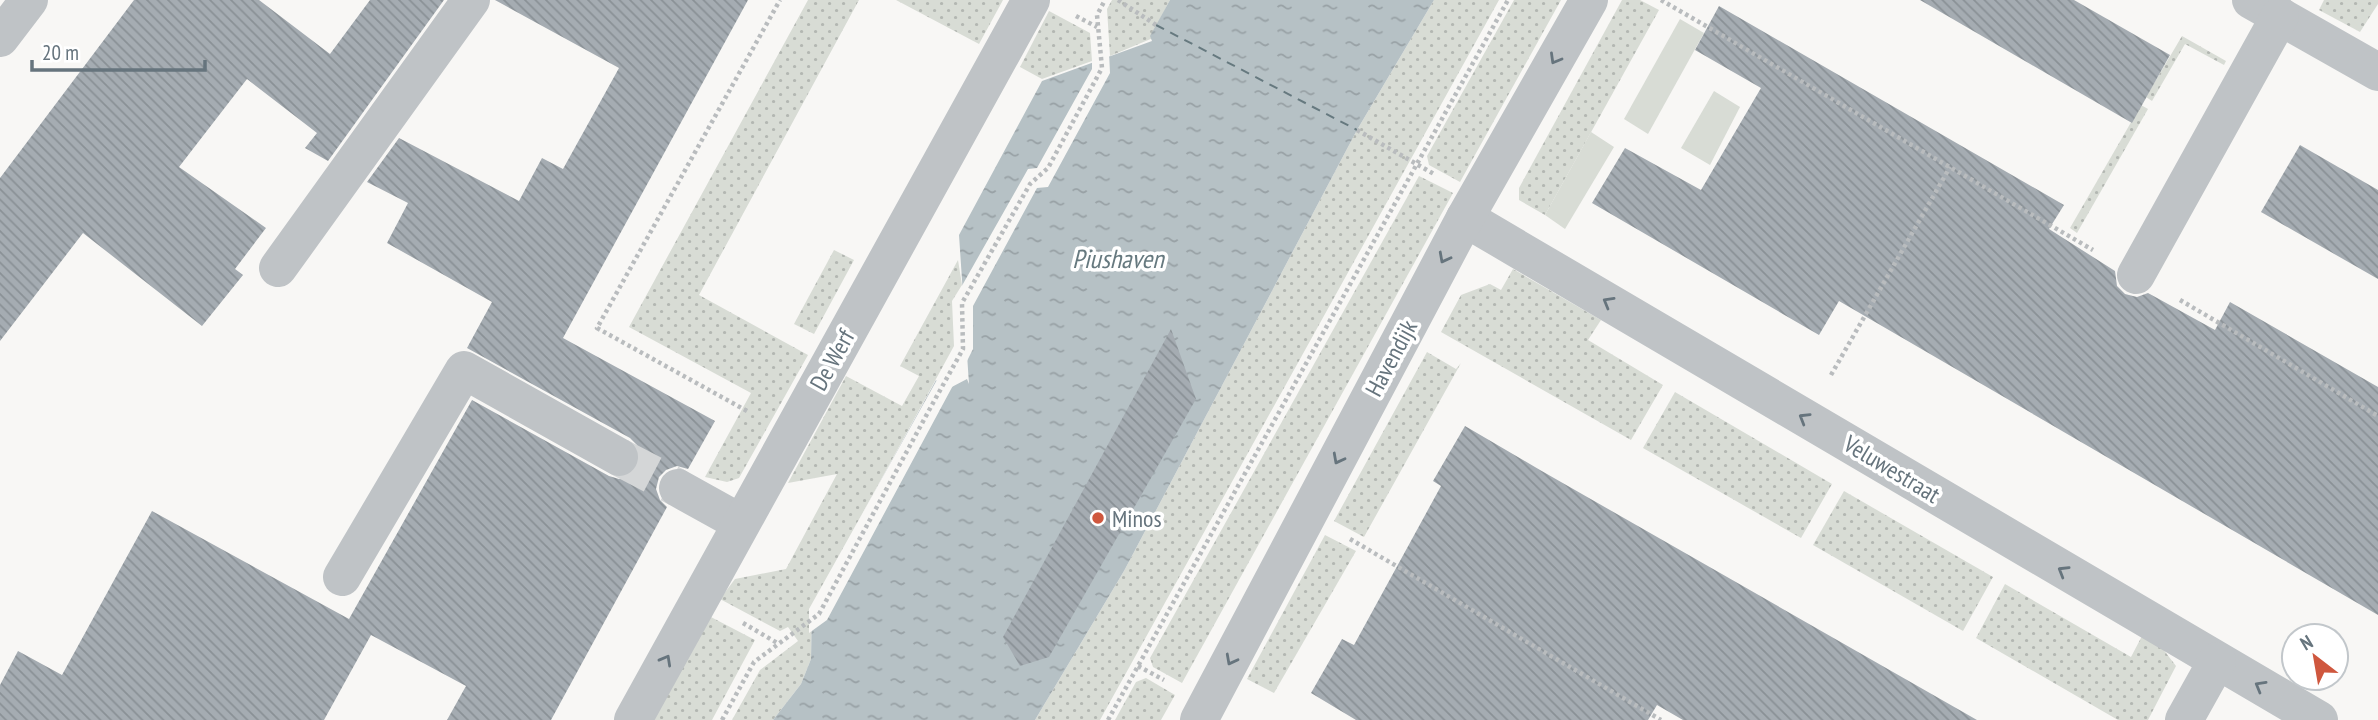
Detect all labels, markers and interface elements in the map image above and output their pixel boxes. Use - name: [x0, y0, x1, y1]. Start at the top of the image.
- scale bar: [32, 28, 205, 72]
- text: 20 m: [42, 39, 79, 66]
- one-way arrow: [1550, 52, 1563, 65]
- water label: Piushaven: [1072, 242, 1165, 275]
- one-way arrow: [1439, 251, 1452, 263]
- one-way arrow: [1603, 298, 1616, 311]
- street label: Havendijk: [1358, 314, 1424, 402]
- street label: De Werf: [803, 323, 862, 396]
- one-way arrow: [1799, 413, 1812, 426]
- street label: Veluwestraat: [1837, 428, 1946, 510]
- one-way arrow: [1332, 452, 1346, 464]
- place label: Minos: [1112, 503, 1162, 534]
- marker: Minos: [1090, 510, 1106, 526]
- one-way arrow: [2058, 566, 2071, 579]
- north arrow: [2280, 622, 2350, 692]
- text: N: [2296, 629, 2317, 655]
- one-way arrow: [1226, 653, 1240, 665]
- one-way arrow: [658, 655, 671, 667]
- one-way arrow: [2254, 681, 2267, 694]

